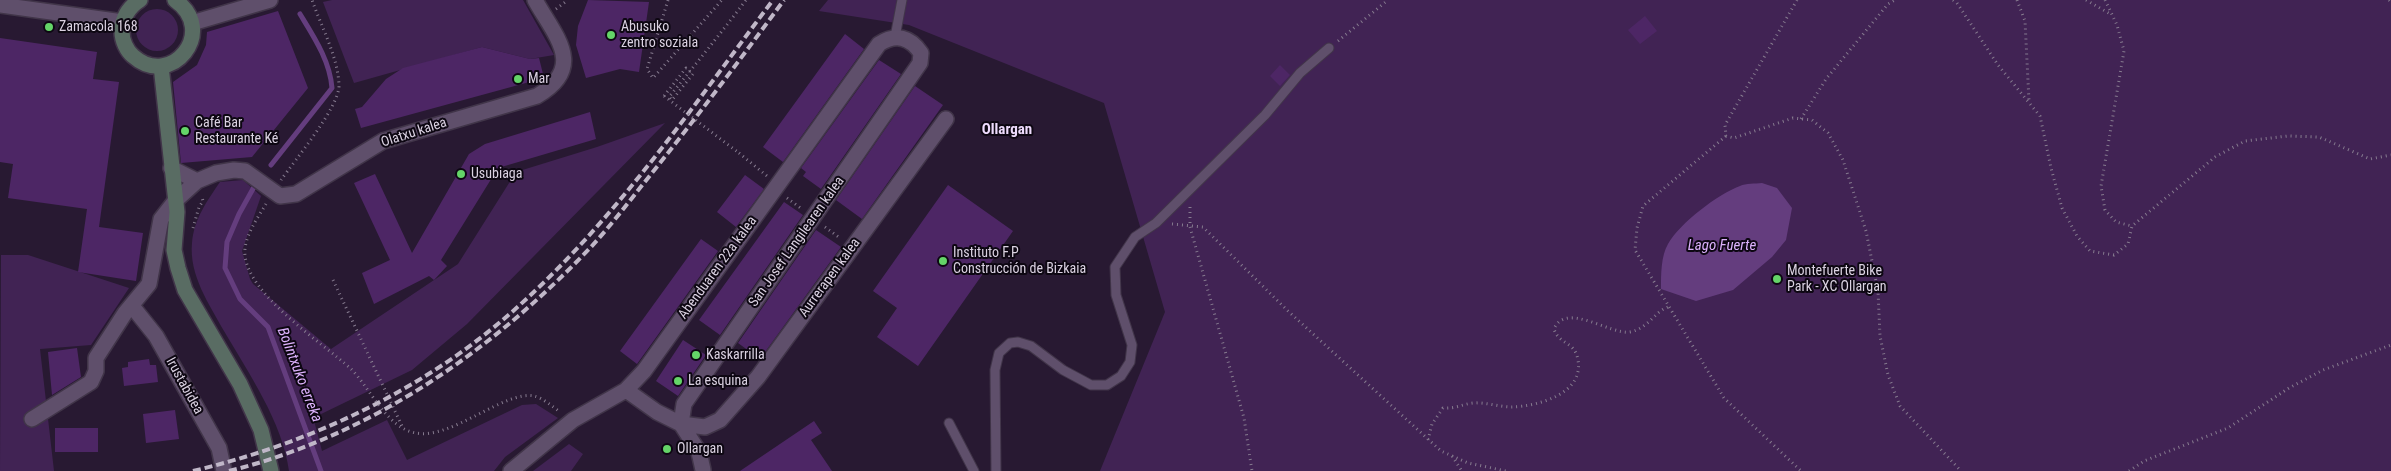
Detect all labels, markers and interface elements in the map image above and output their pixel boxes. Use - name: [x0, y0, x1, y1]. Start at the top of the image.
- place label: Zamacola 168: [59, 19, 138, 35]
- place label: Abusuko zentro soziala: [621, 19, 698, 52]
- marker: Zamacola 168: [43, 21, 55, 33]
- marker: Abusuko zentro soziala: [605, 29, 617, 41]
- place label: Mar: [528, 71, 550, 87]
- marker: Mar: [512, 73, 524, 85]
- street label: Olatxu kalea: [379, 114, 449, 152]
- place label: Café Bar Restaurante Ké: [195, 115, 278, 148]
- district label: Ollargan: [982, 121, 1032, 139]
- marker: Café Bar Restaurante Ké: [179, 125, 191, 137]
- place label: Usubiaga: [471, 166, 522, 182]
- marker: Usubiaga: [455, 168, 467, 180]
- street label: San Josef Langilearen kalea: [746, 174, 848, 310]
- street label: Abenduaren 22a kalea: [675, 213, 761, 323]
- street label: Aurrerapen kalea: [796, 235, 864, 321]
- water label: Lago Fuerte: [1688, 237, 1756, 255]
- place label: Instituto F.P Construcción de Bizkaia: [953, 245, 1086, 278]
- marker: Instituto F.P Construcción de Bizkaia: [937, 255, 949, 267]
- place label: Montefuerte Bike Park - XC Ollargan: [1787, 263, 1887, 296]
- marker: Montefuerte Bike Park - XC Ollargan: [1771, 273, 1783, 285]
- water label: Bolintxuko erreka: [273, 325, 325, 425]
- place label: Kaskarrilla: [706, 347, 765, 363]
- marker: Kaskarrilla: [690, 349, 702, 361]
- street label: Irustabidea: [162, 355, 206, 417]
- place label: La esquina: [688, 373, 748, 389]
- marker: La esquina: [672, 375, 684, 387]
- place label: Ollargan: [677, 441, 723, 457]
- marker: Ollargan: [661, 443, 673, 455]

